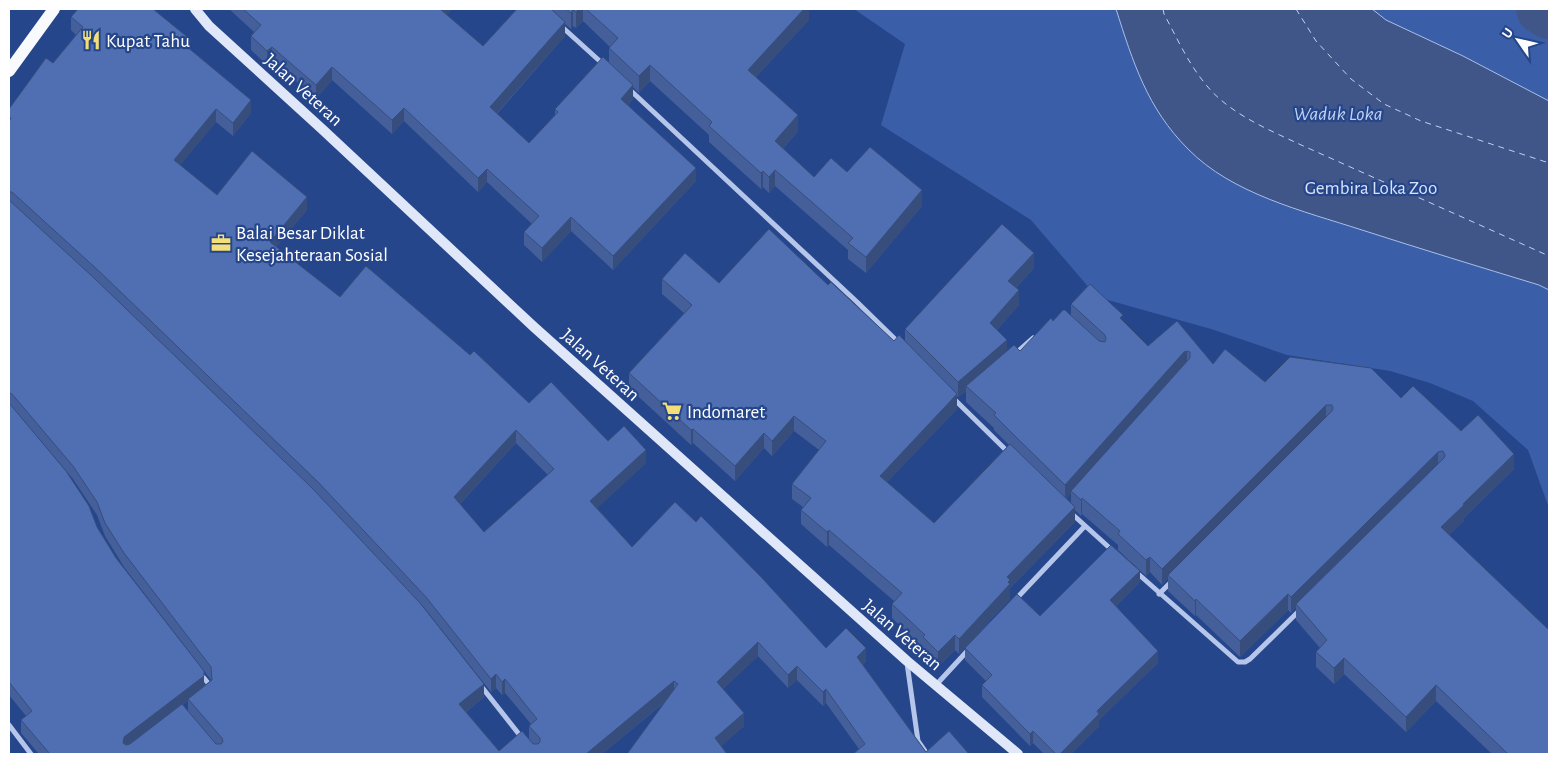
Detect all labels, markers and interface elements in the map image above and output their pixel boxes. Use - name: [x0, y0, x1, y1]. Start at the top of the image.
- north arrow: [1493, 15, 1543, 65]
- text: U: [1500, 26, 1516, 41]
- restaurant icon: Kupat Tahu: [80, 29, 102, 51]
- place label: Kupat Tahu: [106, 32, 190, 51]
- street label: Jalan Veteran: [260, 50, 346, 130]
- water label: Waduk Loka: [1294, 104, 1382, 124]
- park label: Gembira Loka Zoo: [1305, 179, 1437, 198]
- place label: Balai Besar Diklat Kesejahteraan Sosial: [236, 224, 388, 265]
- office icon: Balai Besar Diklat Kesejahteraan Sosial: [210, 232, 232, 254]
- street label: Jalan Veteran: [557, 325, 643, 405]
- supermarket icon: Indomaret: [661, 400, 683, 422]
- place label: Indomaret: [687, 403, 765, 422]
- street label: Jalan Veteran: [859, 596, 945, 674]

